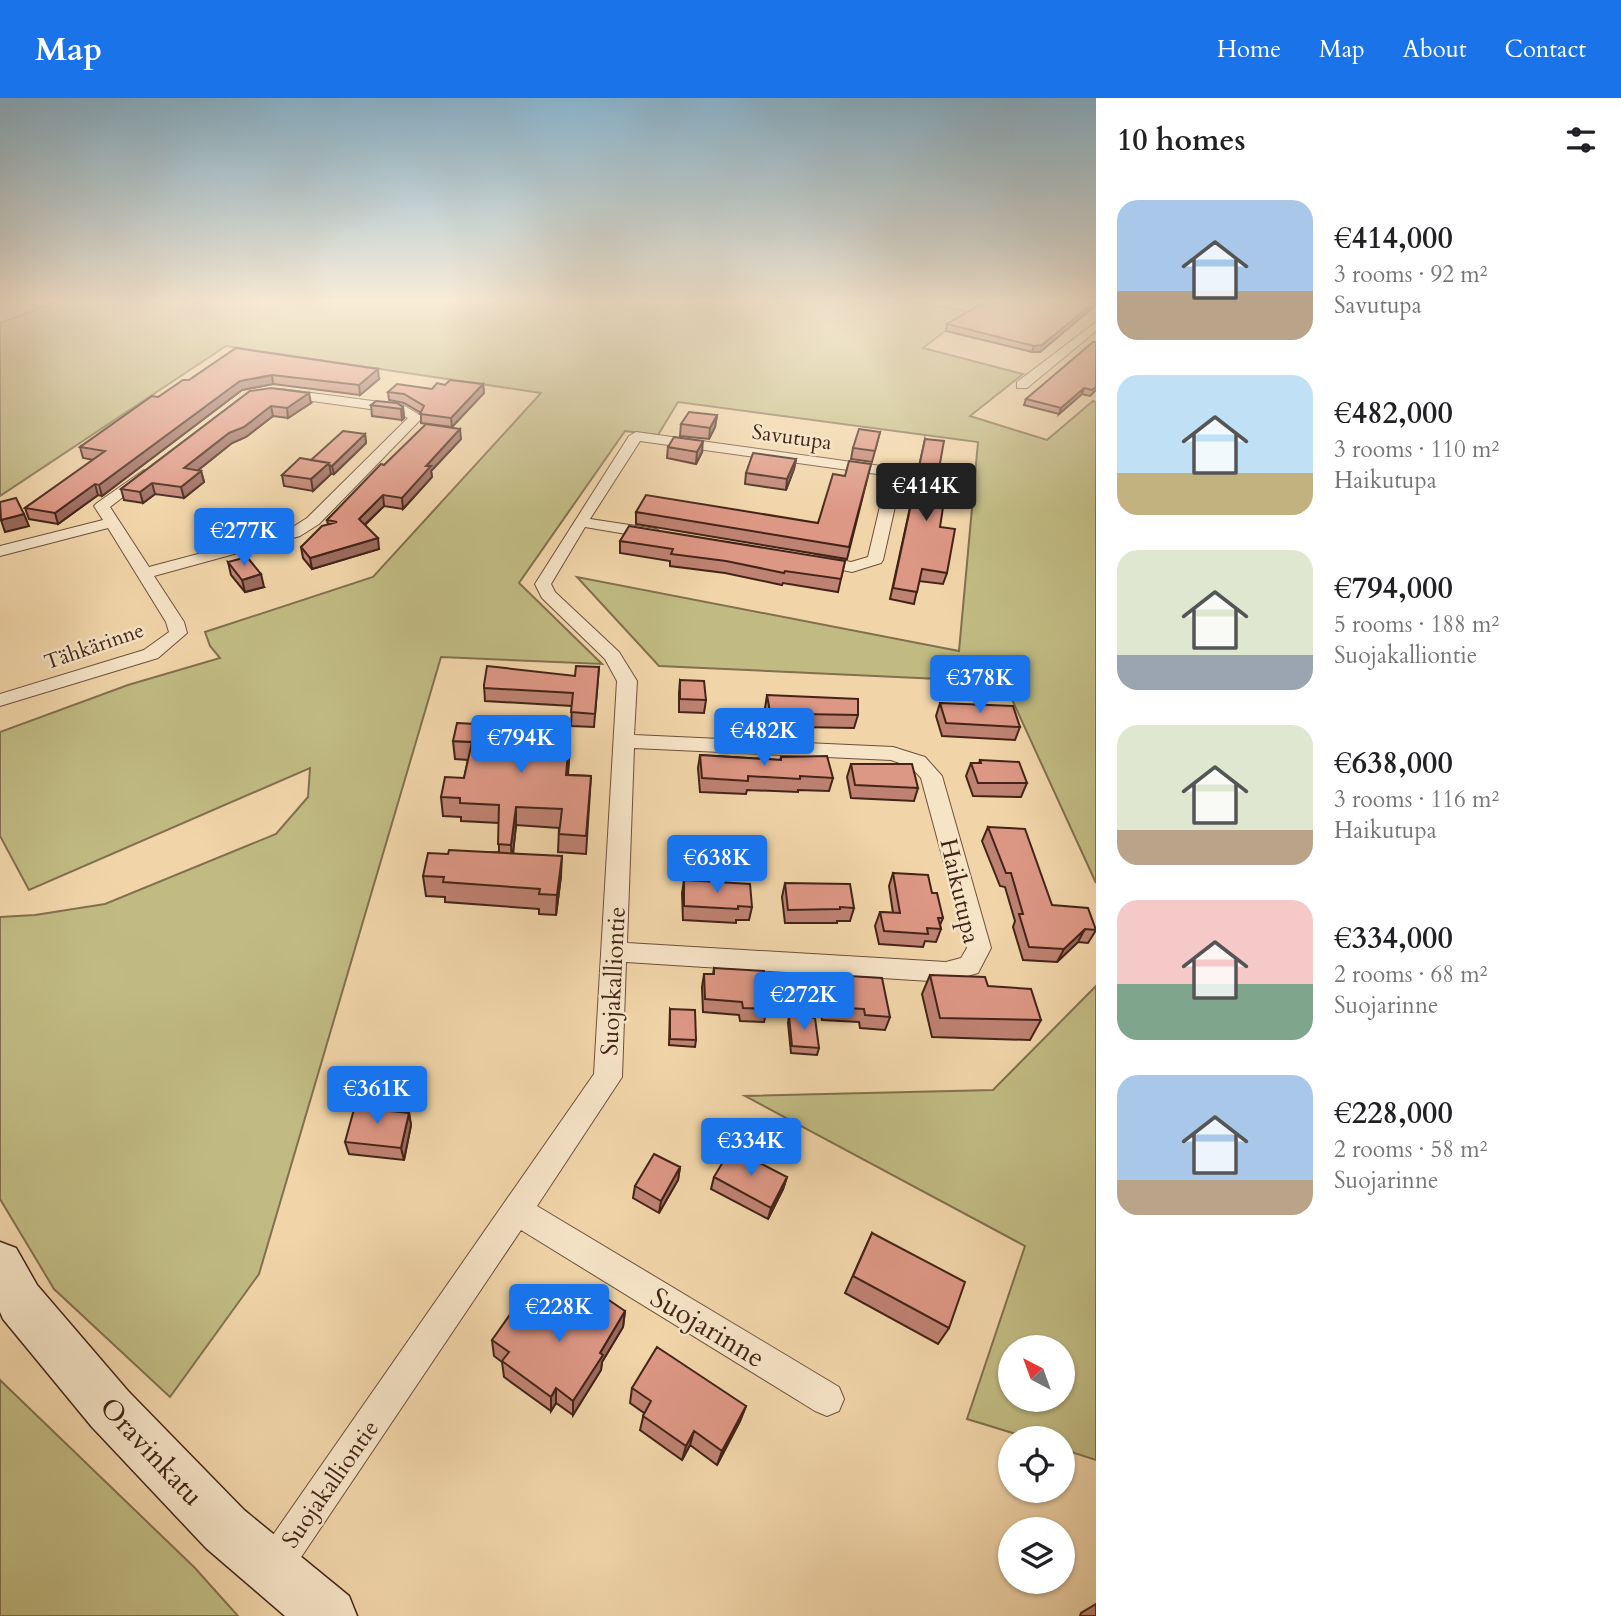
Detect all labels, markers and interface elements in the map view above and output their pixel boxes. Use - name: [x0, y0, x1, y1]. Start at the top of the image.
- text: Map: [35, 27, 102, 72]
- text: Home: [1217, 33, 1281, 66]
- text: Map: [1319, 33, 1365, 66]
- text: About: [1403, 33, 1467, 66]
- text: Contact: [1505, 33, 1586, 66]
- text: 10 homes: [1117, 120, 1246, 161]
- icon: filters: [1562, 121, 1600, 159]
- text: €414,000: [1334, 218, 1453, 259]
- icon: home: [1173, 228, 1257, 312]
- text: 3 rooms · 92 m²: [1334, 259, 1487, 290]
- text: Savutupa: [1334, 290, 1422, 321]
- text: €482,000: [1334, 393, 1453, 434]
- icon: home: [1173, 403, 1257, 487]
- street label: Savutupa: [750, 418, 834, 457]
- text: 3 rooms · 110 m²: [1334, 434, 1499, 465]
- pin: €414K: [877, 464, 975, 523]
- text: Haikutupa: [1334, 465, 1437, 496]
- text: €414K: [892, 470, 960, 501]
- pin: €277K: [195, 508, 293, 568]
- text: €277K: [210, 515, 278, 546]
- text: €794,000: [1334, 568, 1453, 609]
- icon: home: [1173, 578, 1257, 662]
- text: 5 rooms · 188 m²: [1334, 609, 1499, 640]
- street label: Tähkärinne: [40, 616, 148, 677]
- text: Suojakalliontie: [1334, 640, 1477, 671]
- pin: €378K: [931, 656, 1029, 715]
- text: €378K: [946, 662, 1014, 693]
- pin: €482K: [715, 708, 813, 768]
- text: €482K: [730, 715, 798, 746]
- pin: €794K: [472, 716, 570, 775]
- text: €794K: [487, 722, 555, 753]
- text: €638,000: [1334, 743, 1453, 784]
- icon: home: [1173, 753, 1257, 837]
- text: 3 rooms · 116 m²: [1334, 784, 1499, 815]
- text: Haikutupa: [1334, 815, 1437, 846]
- street label: Haikutupa: [931, 835, 988, 948]
- pin: €638K: [668, 836, 766, 895]
- text: €638K: [683, 842, 751, 873]
- street label: Suojakalliontie: [593, 906, 634, 1056]
- text: €334,000: [1334, 918, 1453, 959]
- icon: home: [1173, 928, 1257, 1012]
- text: 2 rooms · 68 m²: [1334, 959, 1487, 990]
- pin: €272K: [755, 972, 853, 1032]
- text: €272K: [770, 979, 838, 1010]
- text: Suojarinne: [1334, 990, 1438, 1021]
- pin: €361K: [328, 1066, 426, 1126]
- text: €361K: [343, 1073, 411, 1104]
- text: €228,000: [1334, 1093, 1453, 1134]
- icon: home: [1173, 1103, 1257, 1187]
- pin: €334K: [702, 1118, 800, 1178]
- text: €334K: [717, 1125, 785, 1156]
- text: 2 rooms · 58 m²: [1334, 1134, 1487, 1165]
- text: Suojarinne: [1334, 1165, 1438, 1196]
- street label: Suojarinne: [643, 1279, 772, 1377]
- pin: €228K: [510, 1284, 608, 1344]
- text: €228K: [525, 1291, 593, 1322]
- north arrow: [998, 1335, 1074, 1412]
- map controls: [998, 1335, 1075, 1594]
- street label: Oravinkatu: [91, 1389, 211, 1514]
- street label: Suojakalliontie: [274, 1414, 387, 1555]
- button: locate: [998, 1426, 1075, 1503]
- button: layers: [998, 1517, 1075, 1594]

